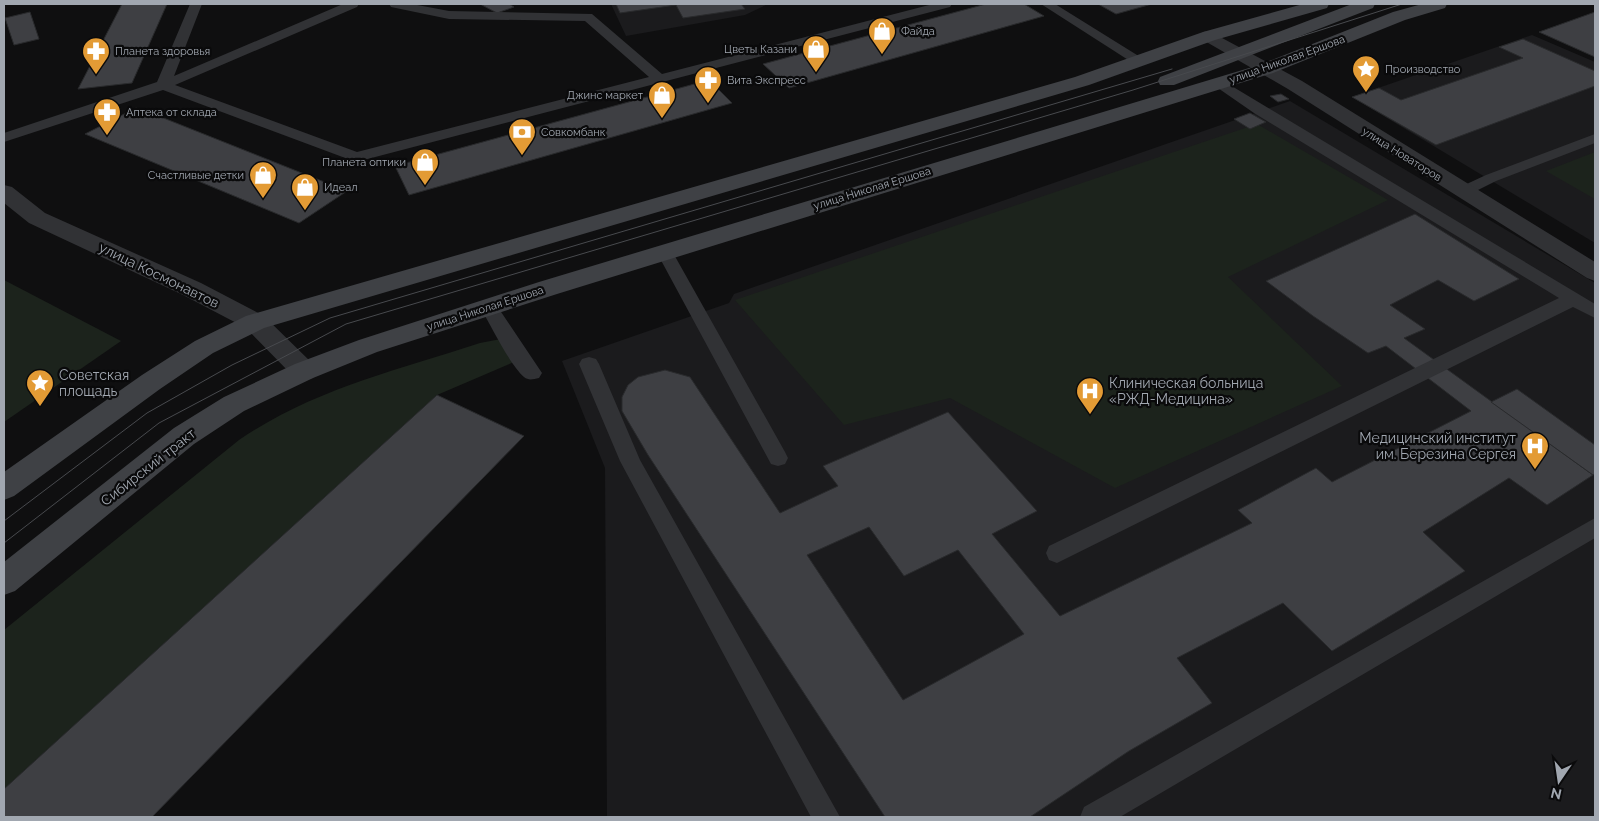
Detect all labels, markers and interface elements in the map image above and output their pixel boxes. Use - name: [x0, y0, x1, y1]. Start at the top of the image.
- shop icon: Файда: [867, 16, 897, 55]
- place label: Файда: [901, 25, 935, 38]
- street label: улица Николая Ершова: [1228, 33, 1347, 86]
- shop icon: Цветы Казани: [801, 34, 831, 73]
- pharmacy icon: Планета здоровья: [81, 36, 111, 75]
- place label: Цветы Казани: [724, 43, 797, 56]
- place label: Планета здоровья: [115, 45, 210, 58]
- place icon: Производство: [1351, 54, 1381, 93]
- place label: Производство: [1385, 63, 1461, 76]
- pharmacy icon: Вита Экспресс: [693, 65, 723, 104]
- place label: Вита Экспресс: [727, 74, 806, 87]
- shop icon: Джинс маркет: [647, 80, 677, 119]
- place label: Джинс маркет: [567, 89, 644, 102]
- pharmacy icon: Аптека от склада: [92, 97, 122, 136]
- place label: Аптека от склада: [126, 106, 217, 119]
- bank icon: Совкомбанк: [507, 117, 537, 156]
- street label: улица Новаторов: [1360, 125, 1444, 184]
- place label: Совкомбанк: [541, 126, 606, 139]
- shop icon: Планета оптики: [410, 147, 440, 186]
- place label: Планета оптики: [322, 156, 406, 169]
- shop icon: Счастливые детки: [248, 160, 278, 199]
- street label: улица Николая Ершова: [812, 164, 932, 213]
- place label: Счастливые детки: [148, 169, 244, 182]
- shop icon: Идеал: [290, 172, 320, 211]
- place label: Идеал: [324, 181, 357, 194]
- street label: улица Космонавтов: [96, 239, 222, 311]
- street label: улица Николая Ершова: [425, 283, 545, 333]
- place label: Советская площадь: [59, 367, 129, 399]
- place icon: Советская площадь: [25, 368, 55, 407]
- place label: Клиническая больница «РЖД-Медицина»: [1109, 375, 1263, 407]
- hospital icon: Клиническая больница «РЖД-Медицина»: [1075, 376, 1105, 415]
- street label: Сибирский тракт: [98, 425, 199, 509]
- place label: Медицинский институт им. Березина Сергея: [1359, 430, 1516, 462]
- hospital icon: Медицинский институт им. Березина Сергея: [1520, 431, 1550, 470]
- north arrow: [1534, 756, 1584, 806]
- text: N: [1549, 785, 1563, 803]

